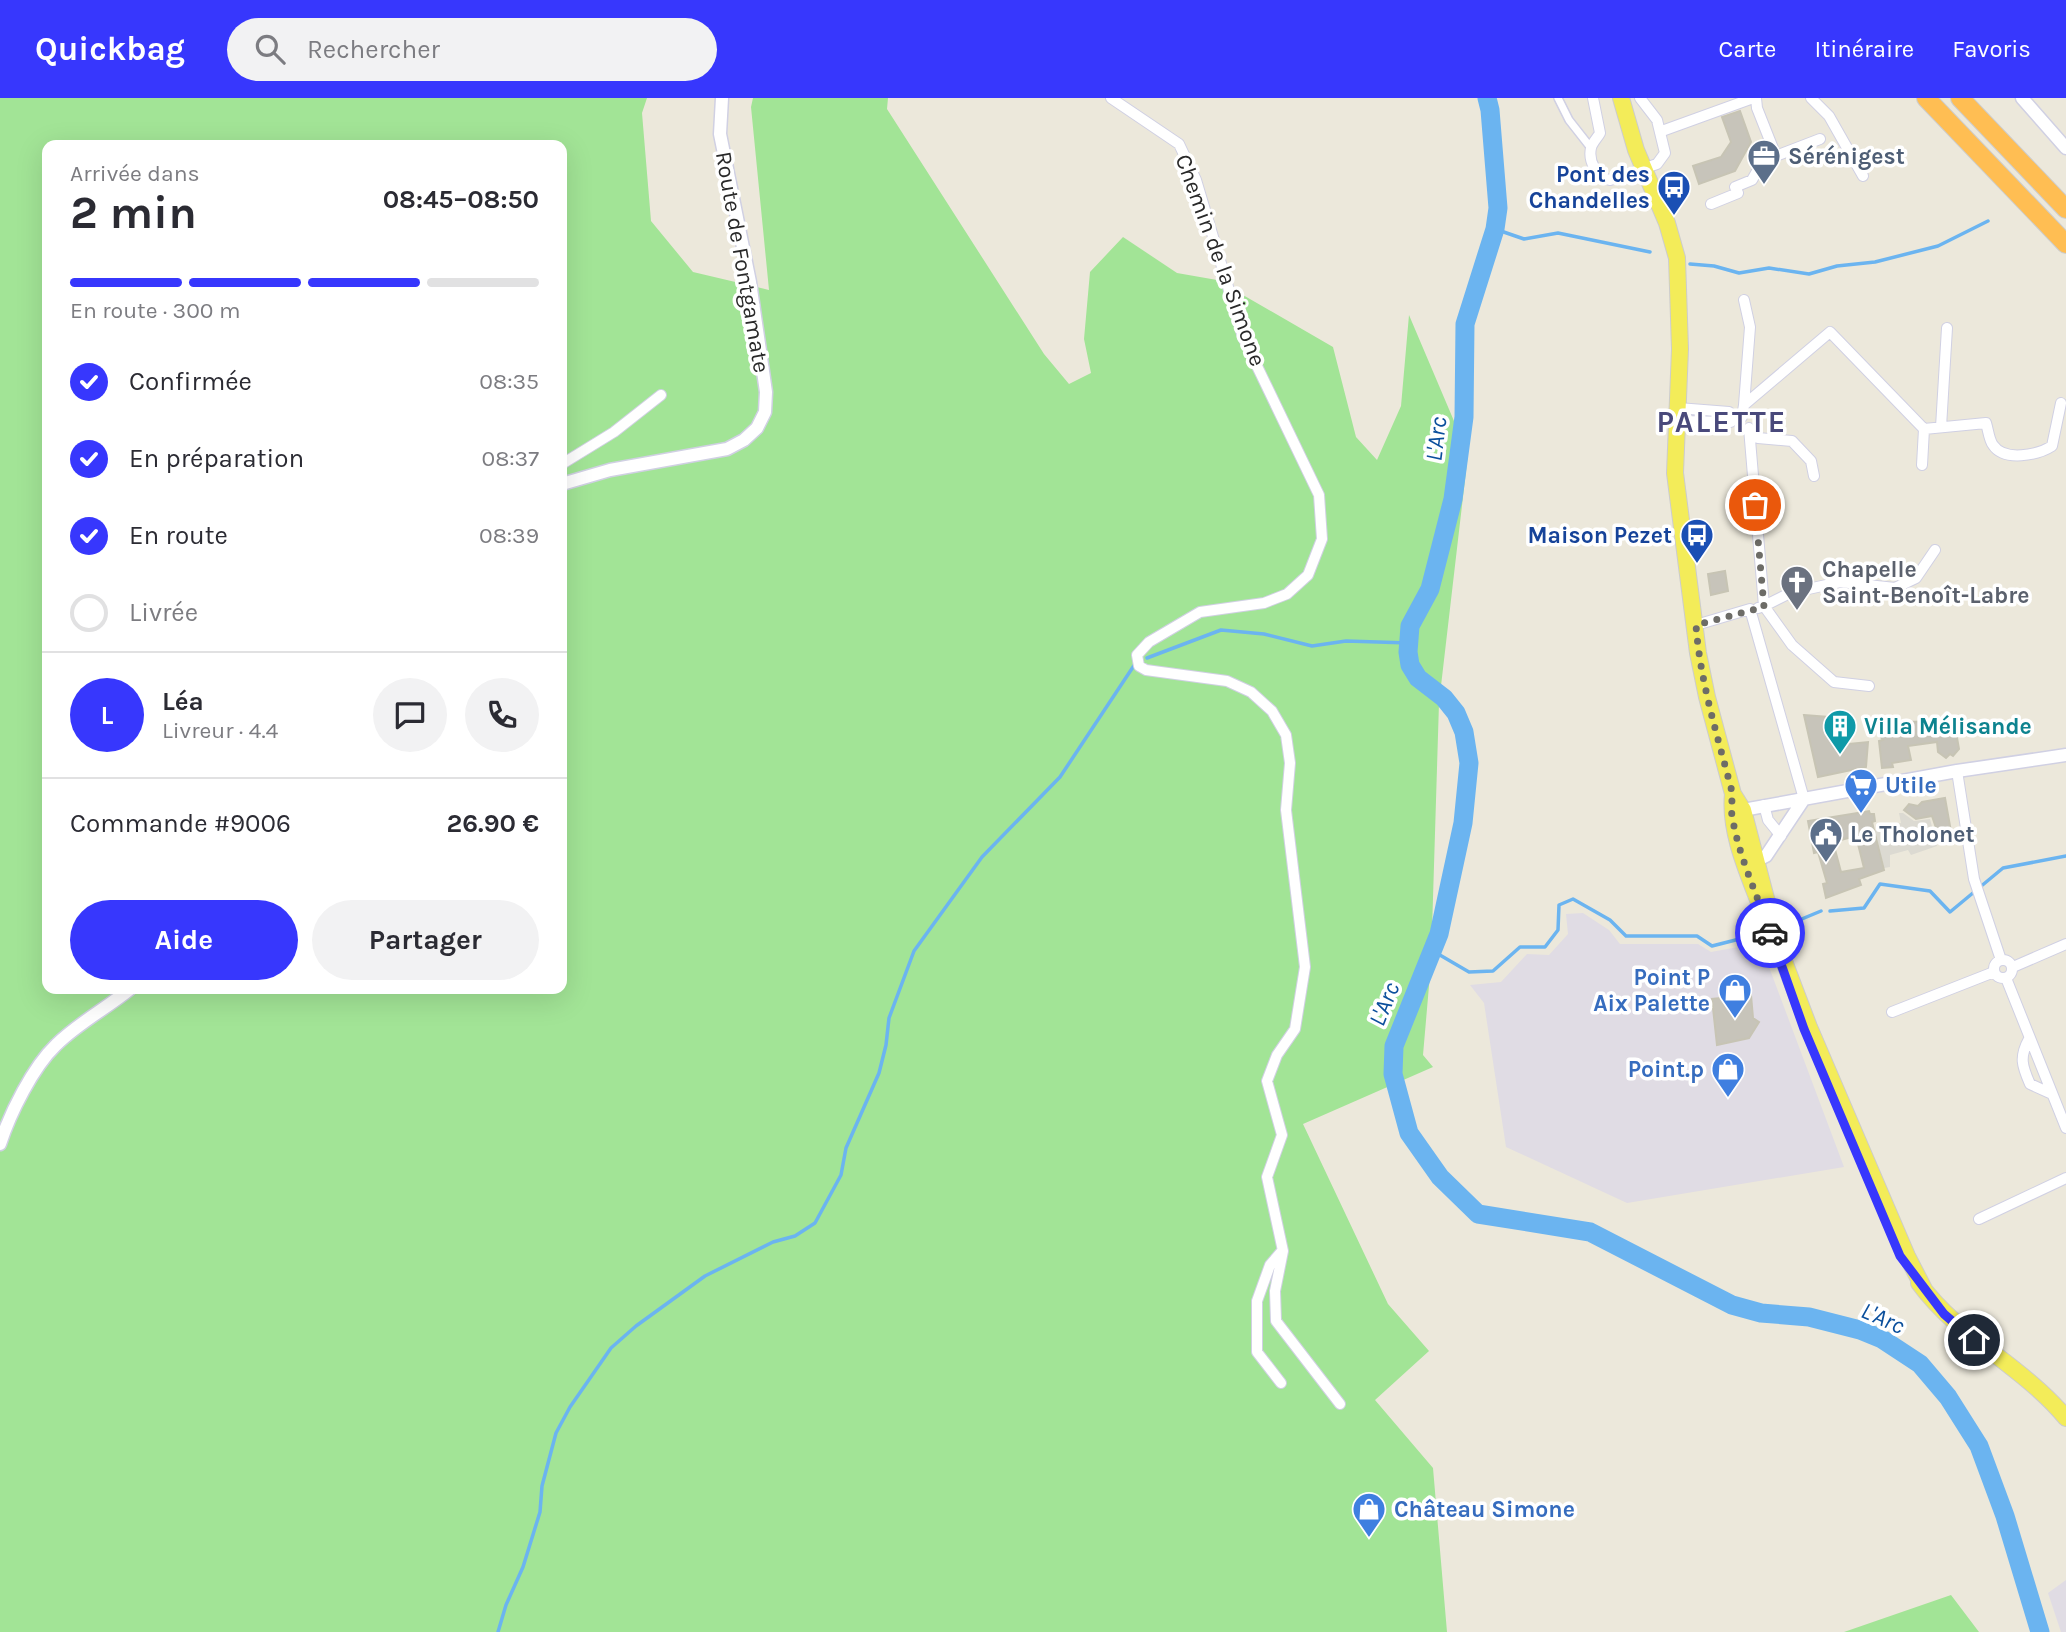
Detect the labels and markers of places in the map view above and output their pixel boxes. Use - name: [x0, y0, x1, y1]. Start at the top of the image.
- office icon: Sérénigest: [1745, 137, 1783, 186]
- place label: Sérénigest: [1788, 143, 1905, 170]
- place label: Pont des Chandelles: [1529, 161, 1650, 214]
- bus stop icon: Pont des Chandelles: [1655, 168, 1693, 217]
- pin: [1725, 475, 1785, 535]
- bus stop icon: Maison Pezet: [1678, 516, 1716, 565]
- place label: Maison Pezet: [1527, 522, 1672, 549]
- place label: Chapelle Saint-Benoît-Labre: [1822, 556, 2029, 609]
- church icon: Chapelle Saint-Benoît-Labre: [1778, 563, 1816, 612]
- building icon: Villa Mélisande: [1821, 707, 1859, 756]
- place label: Villa Mélisande: [1864, 713, 2032, 740]
- supermarket icon: Utile: [1842, 766, 1880, 815]
- place label: Utile: [1885, 772, 1937, 799]
- public building icon: Le Tholonet: [1807, 815, 1845, 864]
- place label: Le Tholonet: [1850, 821, 1975, 848]
- place label: Point P Aix Palette: [1593, 964, 1710, 1017]
- shop icon: Point P Aix Palette: [1716, 971, 1754, 1020]
- shop icon: Point.p: [1709, 1050, 1747, 1099]
- place label: Point.p: [1628, 1056, 1704, 1083]
- pin: [1944, 1310, 2004, 1370]
- shop icon: Château Simone: [1350, 1490, 1388, 1539]
- place label: Château Simone: [1394, 1496, 1575, 1523]

